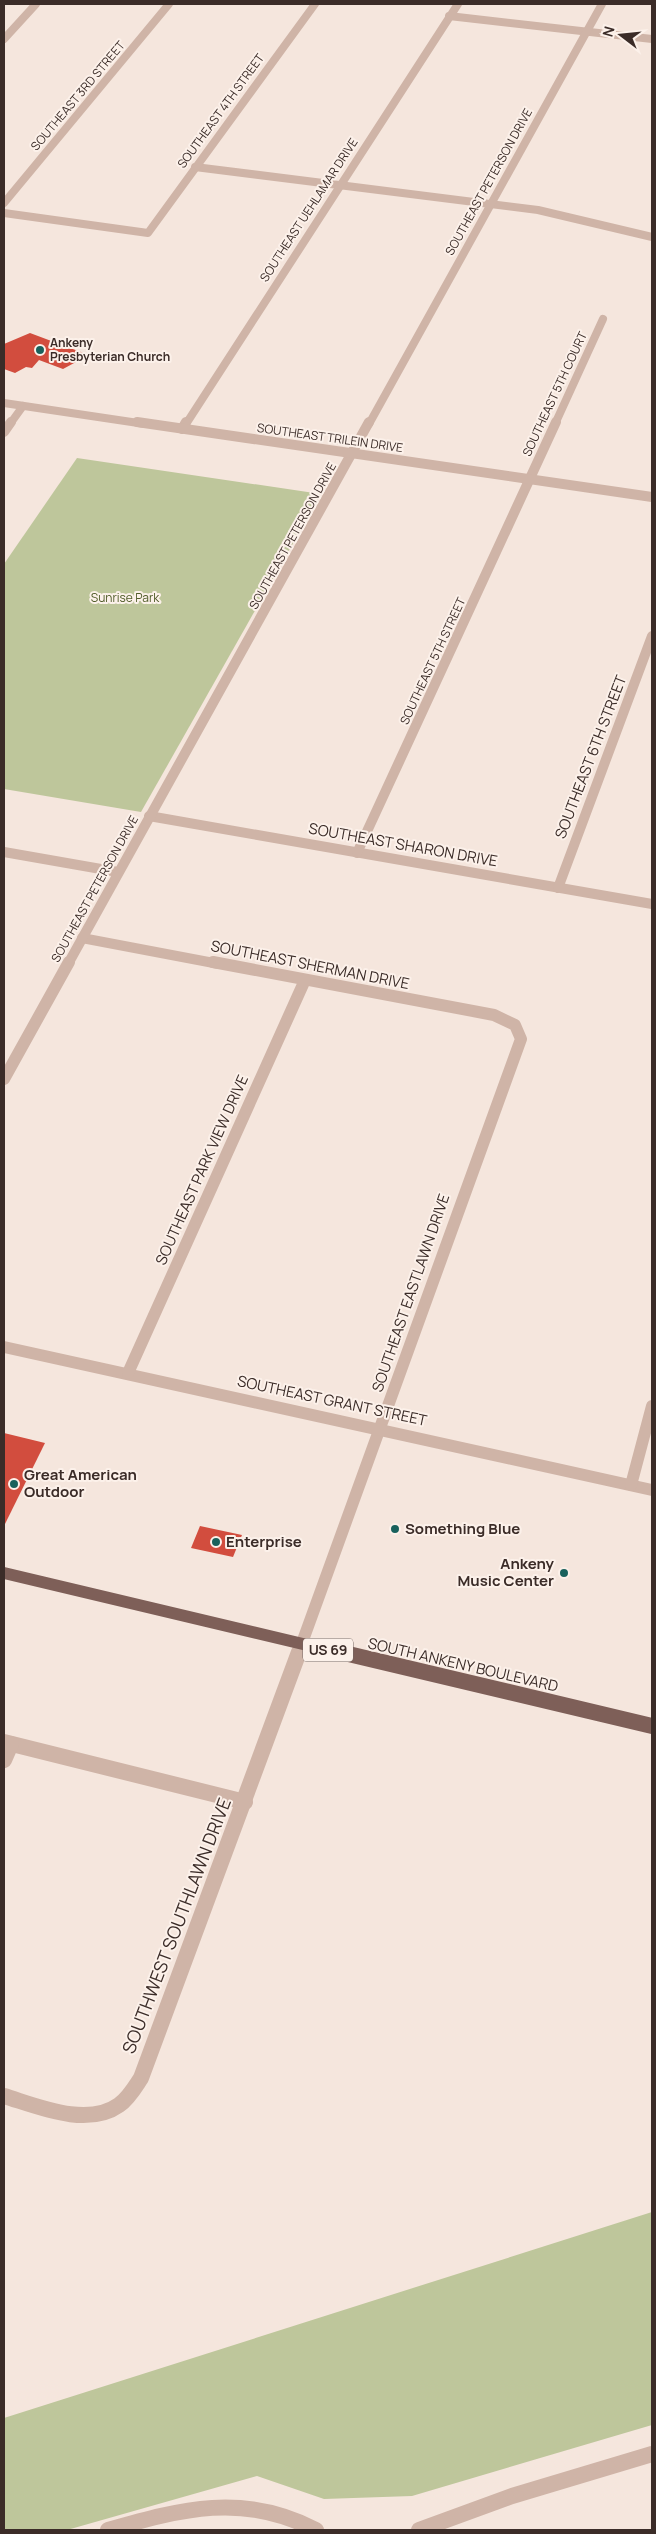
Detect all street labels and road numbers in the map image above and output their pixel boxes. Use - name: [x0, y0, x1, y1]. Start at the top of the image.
- street label: SOUTHEAST 3RD STREET: [27, 37, 129, 154]
- street label: SOUTHEAST 4TH STREET: [173, 49, 268, 171]
- street label: SOUTHEAST PETERSON DRIVE: [441, 105, 536, 258]
- street label: SOUTHEAST UEHLAMAR DRIVE: [256, 134, 362, 285]
- street label: SOUTHEAST 5TH COURT: [518, 328, 591, 459]
- street label: SOUTHEAST TRILEIN DRIVE: [256, 419, 404, 456]
- street label: SOUTHEAST PETERSON DRIVE: [245, 459, 340, 612]
- street label: SOUTHEAST 5TH STREET: [396, 594, 470, 727]
- street label: SOUTHEAST 6TH STREET: [550, 672, 631, 842]
- street label: SOUTHEAST PETERSON DRIVE: [47, 812, 142, 965]
- street label: SOUTHEAST SHARON DRIVE: [307, 818, 499, 871]
- street label: SOUTHEAST SHERMAN DRIVE: [209, 935, 411, 994]
- street label: SOUTHEAST PARK VIEW DRIVE: [150, 1071, 253, 1268]
- street label: SOUTHEAST EASTLAWN DRIVE: [367, 1191, 454, 1395]
- street label: SOUTHEAST GRANT STREET: [235, 1370, 429, 1431]
- street label: SOUTH ANKENY BOULEVARD: [366, 1632, 560, 1697]
- road number: US 69: [303, 1638, 353, 1662]
- street label: SOUTHWEST SOUTHLAWN DRIVE: [116, 1794, 236, 2057]

